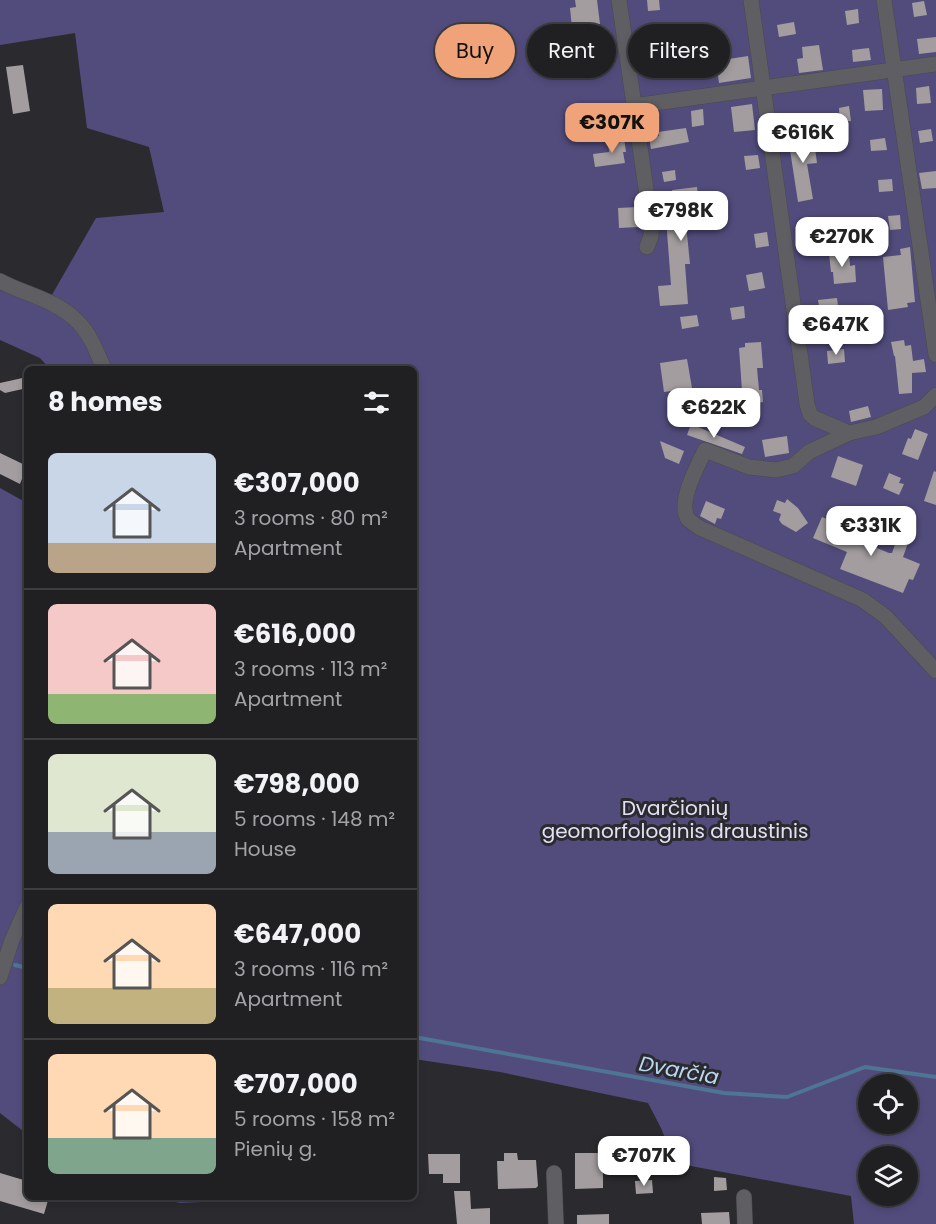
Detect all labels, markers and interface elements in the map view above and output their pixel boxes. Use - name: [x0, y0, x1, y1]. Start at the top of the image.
- chip: Buy: [435, 24, 515, 78]
- chip: Rent: [527, 24, 616, 78]
- chip: Filters: [628, 24, 730, 78]
- pin: €307K: [570, 103, 654, 154]
- text: €307K: [579, 108, 645, 136]
- pin: €616K: [761, 113, 845, 164]
- text: €616K: [772, 118, 834, 146]
- pin: €798K: [639, 191, 723, 242]
- text: €798K: [648, 196, 714, 224]
- pin: €270K: [800, 217, 884, 268]
- text: €270K: [809, 222, 875, 250]
- pin: €647K: [794, 305, 878, 356]
- text: €647K: [803, 310, 869, 338]
- text: 8 homes: [48, 384, 163, 420]
- icon: filters: [360, 386, 393, 419]
- pin: €622K: [672, 388, 756, 439]
- text: €622K: [681, 393, 747, 421]
- text: €307,000: [234, 465, 360, 501]
- icon: home: [96, 477, 168, 549]
- text: 3 rooms · 80 m²: [234, 504, 388, 532]
- pin: €331K: [829, 506, 913, 557]
- text: €331K: [840, 511, 902, 539]
- text: Apartment: [234, 534, 342, 562]
- text: €616,000: [234, 616, 356, 652]
- icon: home: [96, 628, 168, 700]
- text: 3 rooms · 113 m²: [234, 655, 387, 683]
- text: Apartment: [234, 685, 342, 713]
- text: €798,000: [234, 766, 360, 802]
- icon: home: [96, 778, 168, 850]
- park label: Dvarčionių geomorfologinis draustinis: [542, 794, 808, 845]
- text: 5 rooms · 148 m²: [234, 805, 395, 833]
- text: House: [234, 835, 296, 863]
- text: €647,000: [234, 916, 361, 952]
- icon: home: [96, 928, 168, 1000]
- text: 3 rooms · 116 m²: [234, 955, 388, 983]
- text: Apartment: [234, 985, 342, 1013]
- water label: Dvarčia: [637, 1049, 721, 1091]
- text: €707,000: [234, 1066, 358, 1102]
- map controls: [858, 1074, 918, 1206]
- button: locate: [858, 1074, 918, 1134]
- icon: home: [96, 1078, 168, 1150]
- text: 5 rooms · 158 m²: [234, 1105, 395, 1133]
- text: Pienių g.: [234, 1135, 316, 1163]
- pin: €707K: [602, 1136, 686, 1187]
- text: €707K: [612, 1141, 676, 1169]
- button: layers: [858, 1146, 918, 1206]

